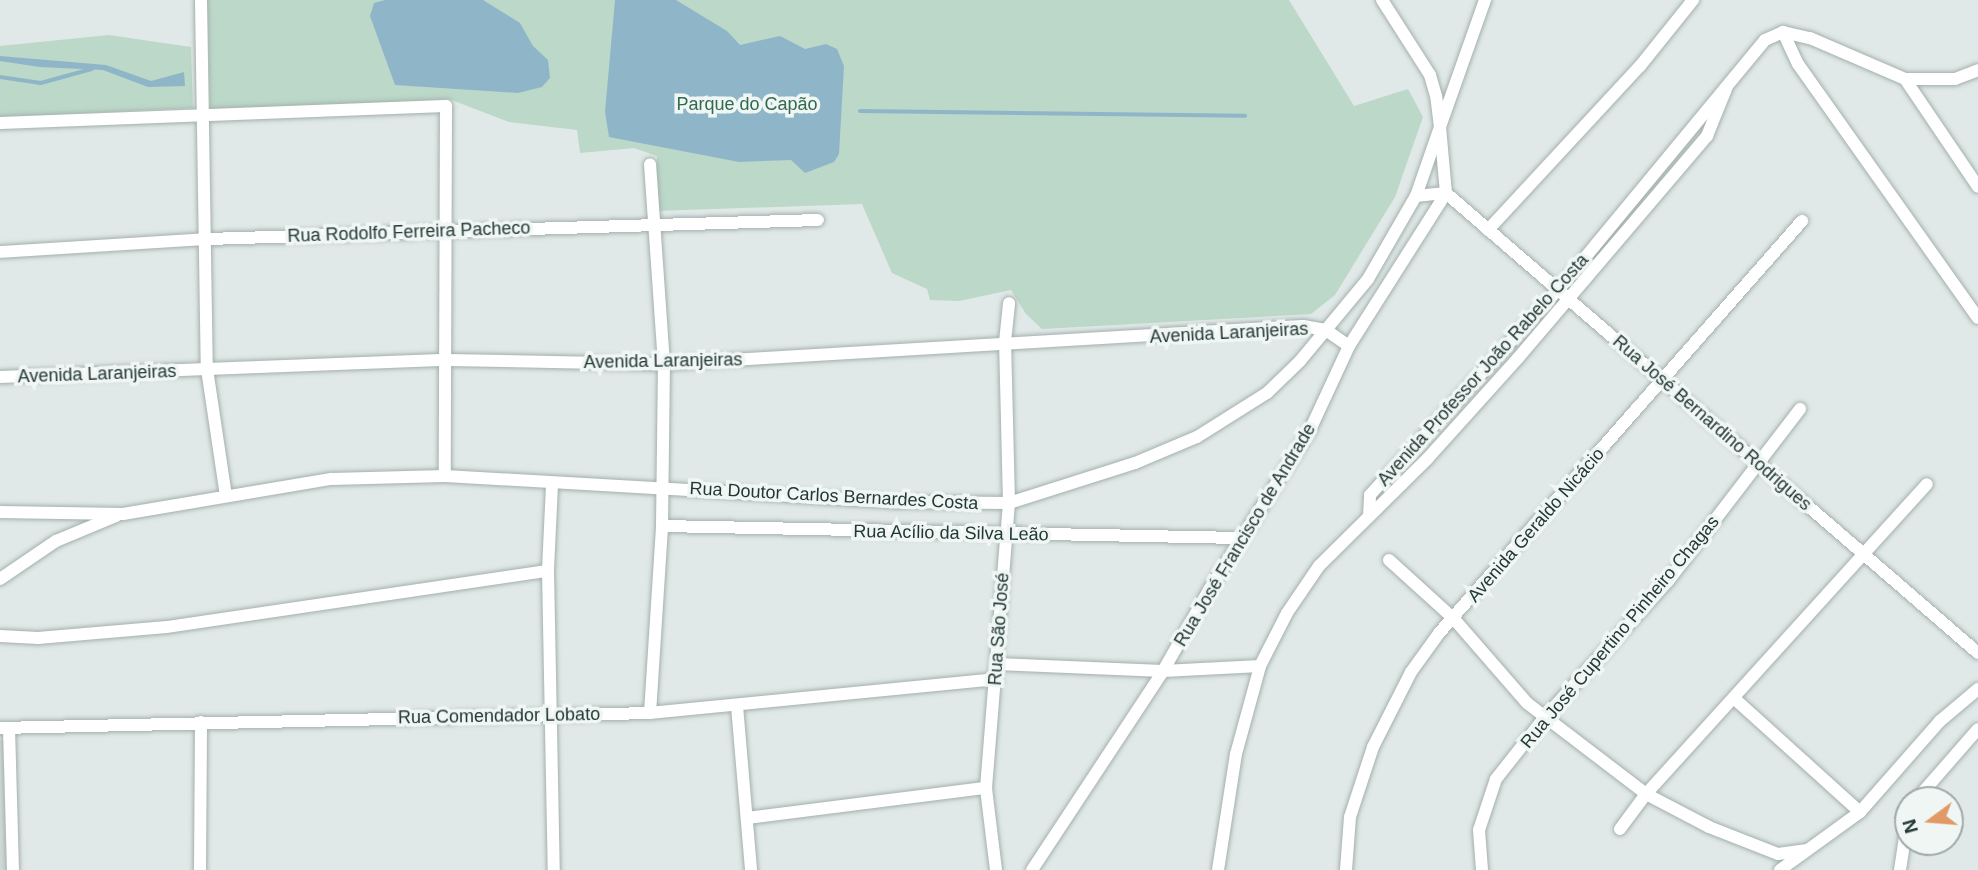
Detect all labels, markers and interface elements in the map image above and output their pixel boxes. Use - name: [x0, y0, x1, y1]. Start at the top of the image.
- park label: Parque do Capão: [676, 93, 818, 115]
- street label: Rua Rodolfo Ferreira Pacheco: [287, 217, 531, 247]
- street label: Avenida Professor João Rabelo Costa: [1373, 250, 1593, 490]
- street label: Avenida Laranjeiras: [1149, 318, 1309, 348]
- street label: Rua José Bernardino Rodrigues: [1608, 331, 1816, 515]
- street label: Avenida Laranjeiras: [583, 349, 743, 373]
- street label: Avenida Laranjeiras: [17, 360, 177, 388]
- street label: Rua José Francisco de Andrade: [1170, 419, 1320, 651]
- street label: Avenida Geraldo Nicácio: [1463, 443, 1609, 607]
- street label: Rua Doutor Carlos Bernardes Costa: [689, 478, 979, 514]
- street label: Rua José Cupertino Pinheiro Chagas: [1516, 511, 1724, 753]
- street label: Rua Acílio da Silva Leão: [853, 520, 1049, 546]
- street label: Rua São José: [984, 572, 1014, 686]
- street label: Rua Comendador Lobato: [398, 703, 600, 729]
- north arrow: [1894, 786, 1964, 856]
- text: N: [1898, 817, 1922, 836]

